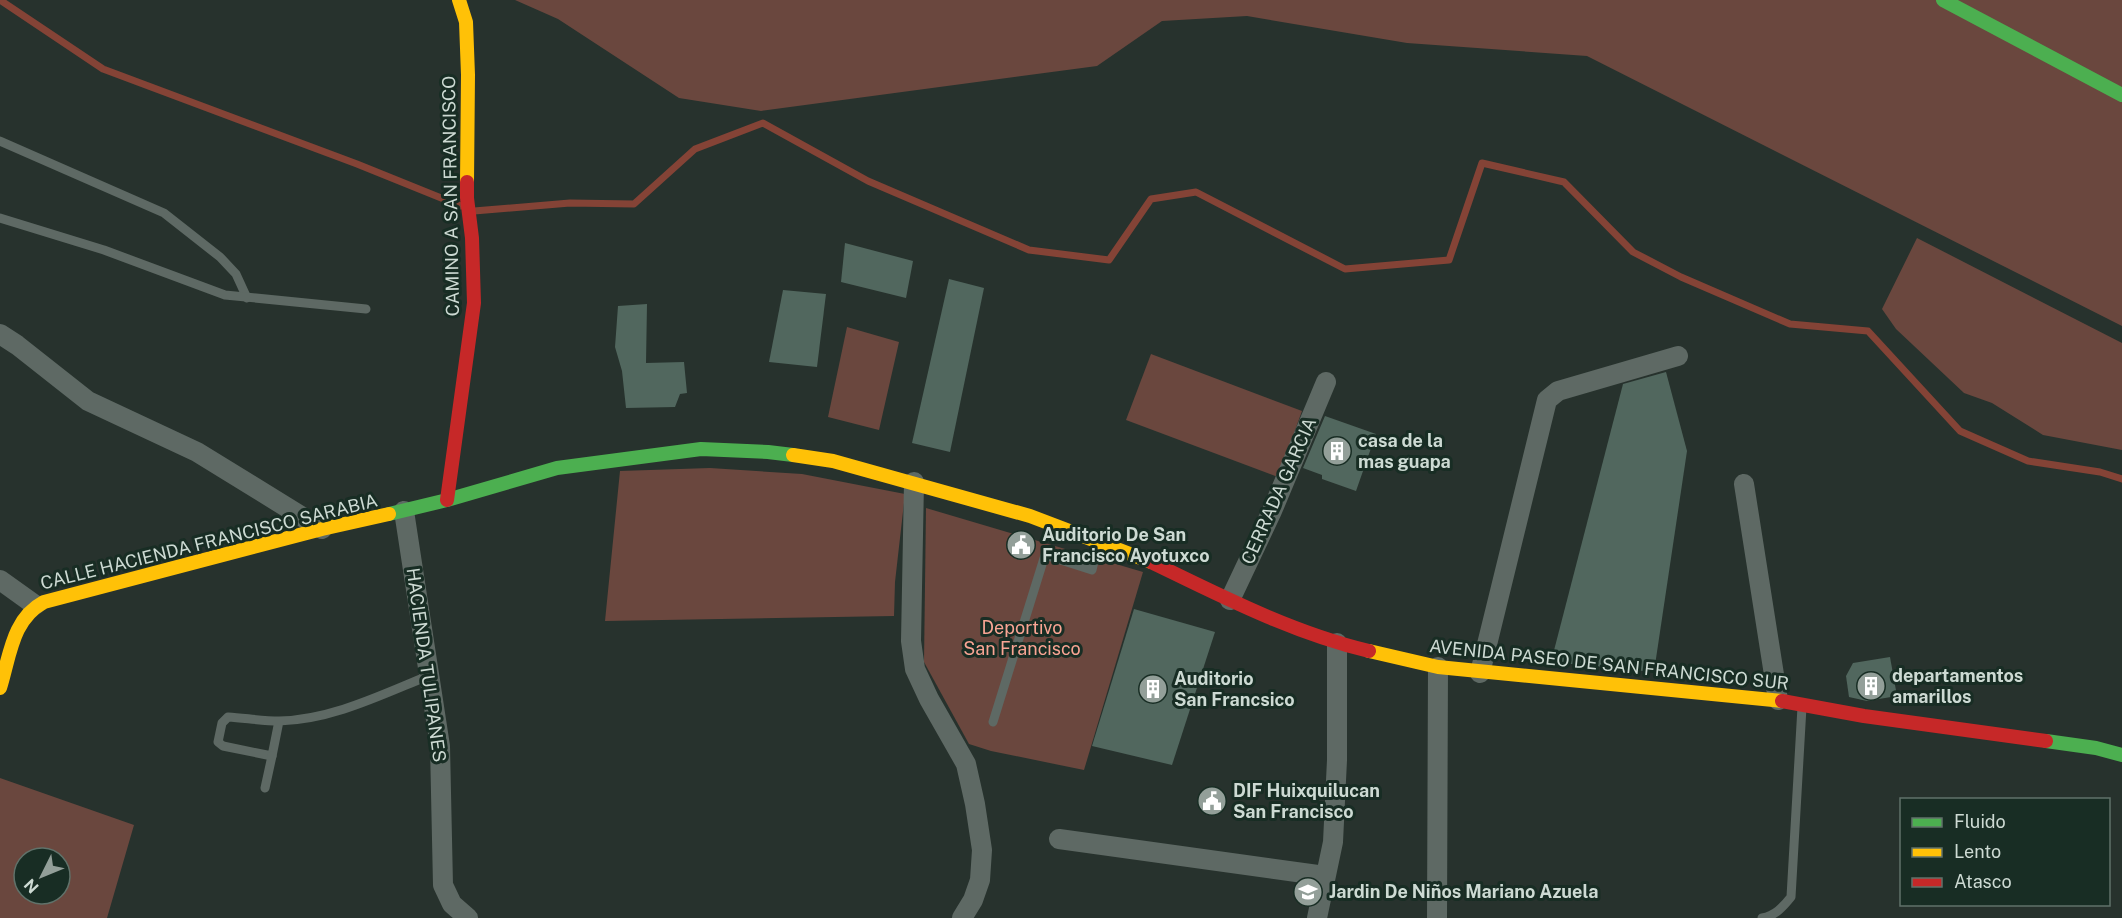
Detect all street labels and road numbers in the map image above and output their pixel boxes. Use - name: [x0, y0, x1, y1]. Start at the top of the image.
- street label: CAMINO A SAN FRANCISCO: [438, 75, 463, 317]
- street label: CERRADA GARCIA: [1237, 414, 1320, 567]
- street label: CALLE HACIENDA FRANCISCO SARABIA: [38, 489, 380, 594]
- street label: HACIENDA TULIPANES: [402, 566, 451, 764]
- street label: AVENIDA PASEO DE SAN FRANCISCO SUR: [1428, 635, 1790, 694]

